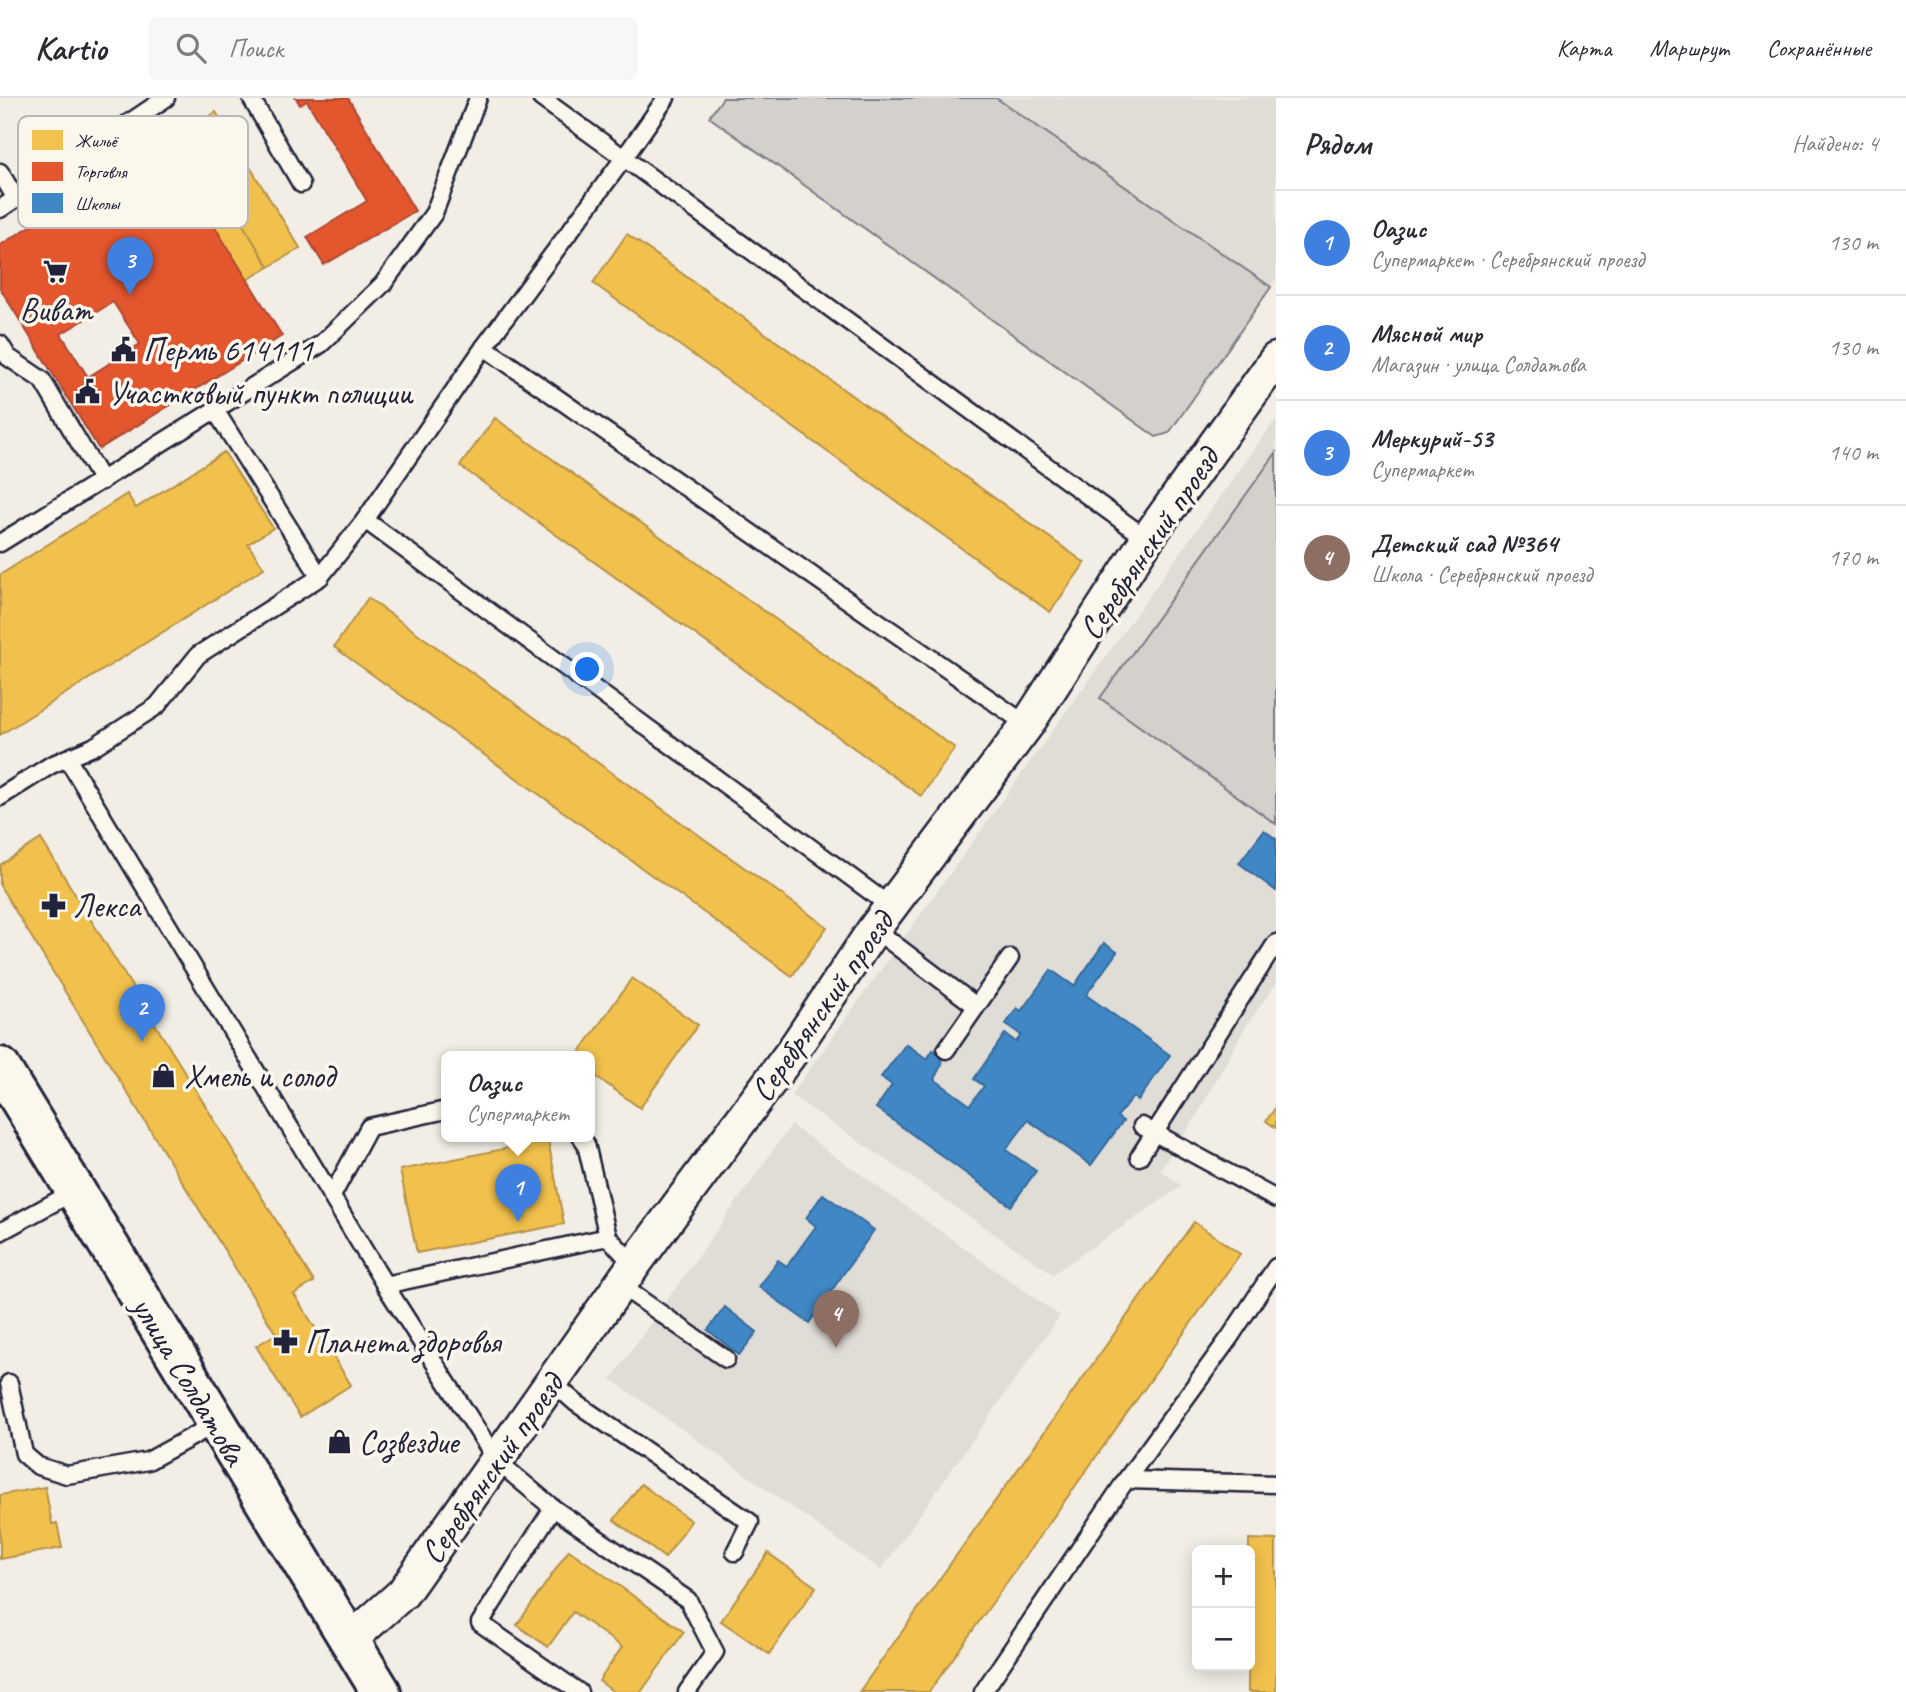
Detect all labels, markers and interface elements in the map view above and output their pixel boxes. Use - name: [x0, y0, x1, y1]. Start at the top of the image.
- search box: [148, 17, 638, 80]
- text: Kartio: [35, 27, 106, 69]
- icon: search: [172, 29, 210, 67]
- text: Поиск: [228, 32, 283, 65]
- text: Карта: [1557, 33, 1612, 63]
- text: Маршрут: [1650, 33, 1729, 63]
- text: Сохранённые: [1767, 33, 1871, 63]
- legend: [18, 116, 248, 228]
- text: Рядом: [1304, 125, 1371, 163]
- text: Жильё: [75, 129, 119, 153]
- text: Найдено: 4: [1792, 129, 1878, 158]
- text: Торговля: [75, 160, 128, 184]
- text: Школы: [75, 192, 121, 216]
- text: Оазис: [1371, 212, 1426, 245]
- text: 1: [1322, 228, 1332, 257]
- text: 130 m: [1829, 228, 1878, 257]
- pin: 3: [107, 237, 153, 295]
- text: Супермаркет · Серебрянский проезд: [1371, 245, 1644, 274]
- supermarket icon: Виват: [42, 258, 70, 286]
- place label: Виват: [20, 289, 94, 331]
- text: Мясной мир: [1371, 317, 1482, 350]
- place label: Пермь 614111: [143, 329, 315, 371]
- text: 2: [1322, 333, 1332, 362]
- text: 130 m: [1829, 333, 1878, 362]
- public building icon: Пермь 614111: [109, 335, 137, 363]
- text: Магазин · улица Солдатова: [1371, 350, 1586, 379]
- place label: Участковый пункт полиции: [108, 372, 415, 414]
- public building icon: Участковый пункт полиции: [74, 378, 102, 406]
- text: Меркурий-53: [1371, 422, 1493, 455]
- street label: Серебрянский проезд: [1069, 437, 1230, 647]
- text: 3: [1322, 438, 1332, 467]
- text: 140 m: [1829, 438, 1878, 467]
- text: Супермаркет: [1371, 455, 1474, 484]
- text: Детский сад №364: [1371, 527, 1558, 560]
- text: 4: [1322, 543, 1332, 572]
- text: 170 m: [1829, 543, 1878, 572]
- text: Школа · Серебрянский проезд: [1371, 560, 1592, 589]
- your location: [570, 652, 604, 686]
- place label: Лекса: [73, 885, 142, 927]
- pharmacy icon: Лекса: [39, 891, 67, 919]
- street label: Серебрянский проезд: [741, 901, 905, 1110]
- pin: 2: [119, 984, 165, 1042]
- popup: [441, 1051, 595, 1142]
- place label: Хмель и солод: [184, 1055, 338, 1097]
- shop icon: Хмель и солод: [150, 1061, 178, 1089]
- text: Оазис: [467, 1066, 522, 1099]
- text: Супермаркет: [467, 1099, 569, 1128]
- pin: 1: [495, 1164, 541, 1222]
- street label: улица Солдатова: [121, 1287, 257, 1475]
- pin: 4: [813, 1290, 859, 1348]
- place label: Планета здоровья: [305, 1321, 503, 1363]
- pharmacy icon: Планета здоровья: [271, 1327, 299, 1355]
- street label: Серебрянский проезд: [411, 1363, 575, 1572]
- place label: Созвездие: [359, 1421, 460, 1463]
- shop icon: Созвездие: [325, 1427, 353, 1455]
- map controls: [1192, 1545, 1255, 1671]
- button: +: [1192, 1545, 1255, 1608]
- button: −: [1192, 1608, 1255, 1671]

